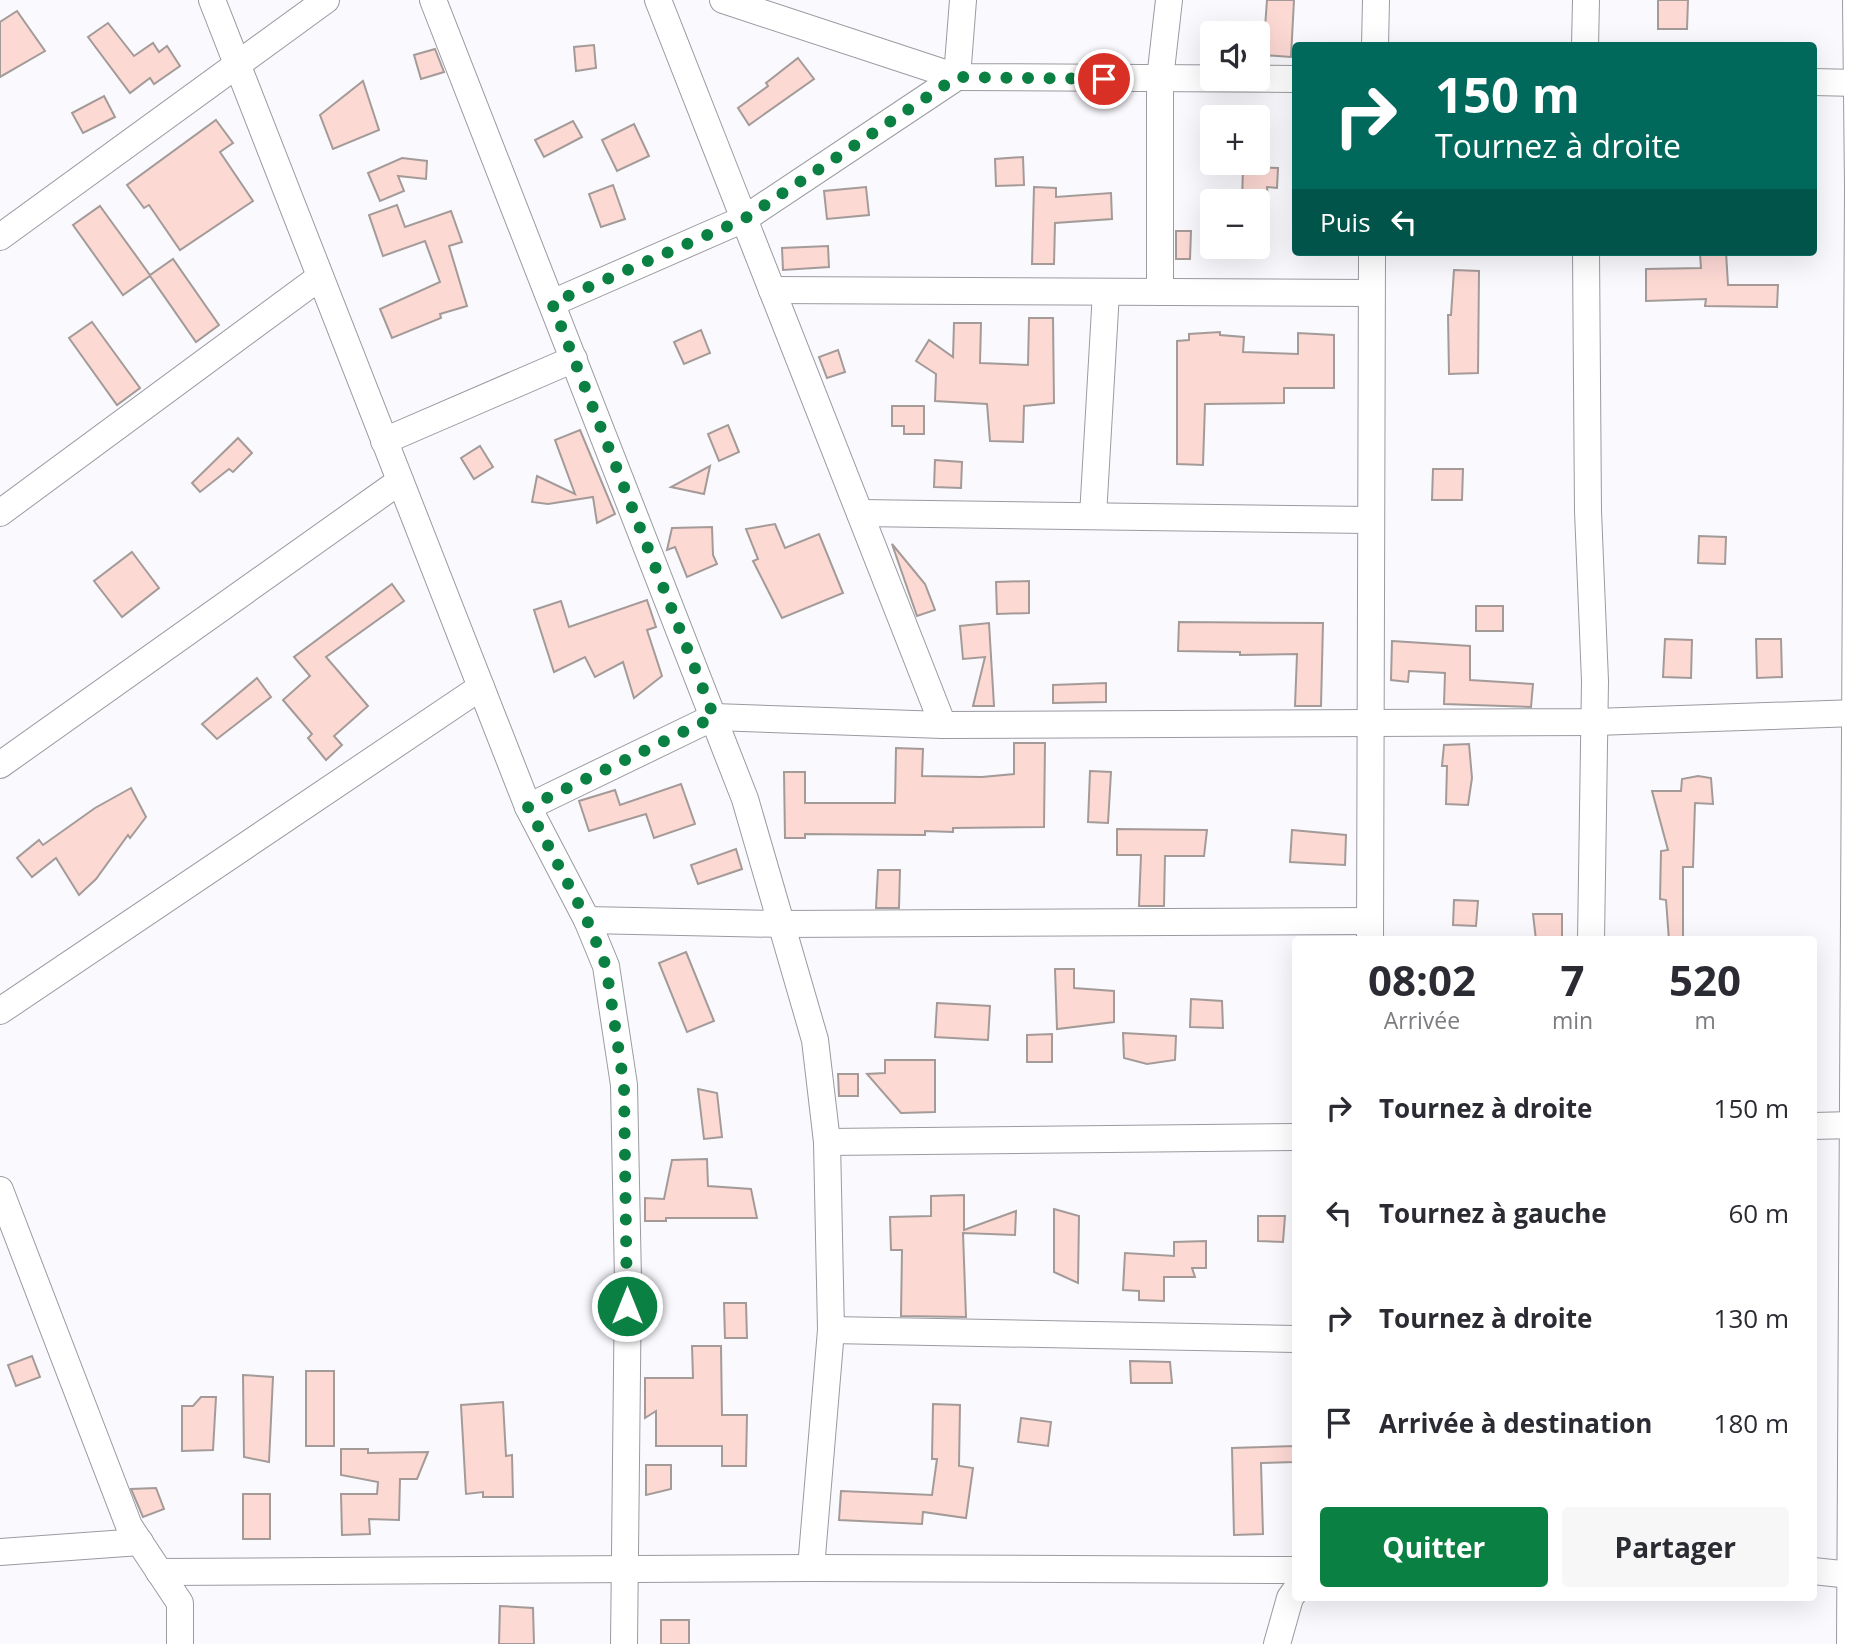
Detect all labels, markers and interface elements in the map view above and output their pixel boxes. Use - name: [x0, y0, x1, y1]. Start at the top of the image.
- map controls: [1200, 21, 1270, 259]
- button: sound: [1200, 21, 1270, 91]
- pin: [1074, 49, 1134, 109]
- icon: arrive: [1085, 60, 1123, 98]
- text: 150 m: [1435, 61, 1580, 127]
- icon: right: [1320, 70, 1411, 161]
- button: +: [1200, 105, 1270, 175]
- text: Tournez à droite: [1435, 124, 1681, 167]
- button: −: [1200, 189, 1270, 259]
- icon: left: [1385, 203, 1423, 241]
- text: Puis: [1320, 204, 1371, 240]
- text: 08:02: [1368, 951, 1476, 1008]
- text: 7: [1560, 951, 1585, 1008]
- text: 520: [1669, 951, 1741, 1008]
- text: Arrivée: [1384, 1004, 1460, 1036]
- text: min: [1552, 1004, 1593, 1036]
- text: m: [1694, 1004, 1716, 1036]
- icon: right: [1320, 1089, 1358, 1127]
- text: Tournez à droite: [1379, 1090, 1592, 1126]
- text: 150 m: [1714, 1090, 1789, 1126]
- icon: left: [1320, 1194, 1358, 1232]
- text: Tournez à gauche: [1379, 1195, 1607, 1231]
- text: 60 m: [1728, 1195, 1789, 1231]
- position arrow: [590, 1269, 664, 1343]
- icon: right: [1320, 1299, 1358, 1337]
- text: Tournez à droite: [1379, 1300, 1592, 1336]
- text: 130 m: [1714, 1300, 1789, 1336]
- icon: arrive: [1320, 1404, 1358, 1442]
- text: Arrivée à destination: [1379, 1405, 1652, 1441]
- text: 180 m: [1714, 1405, 1789, 1441]
- button: Quitter: [1320, 1507, 1548, 1587]
- button: Partager: [1562, 1507, 1789, 1587]

